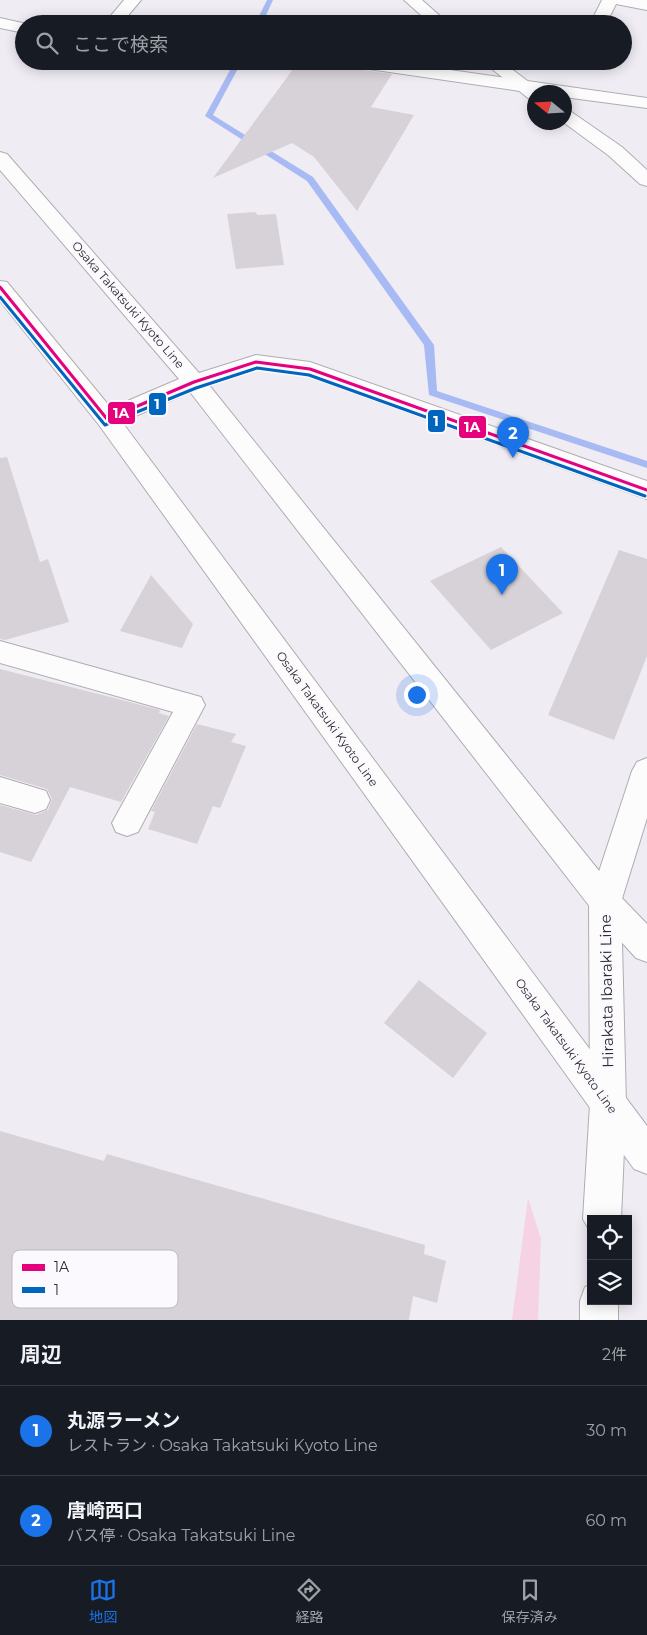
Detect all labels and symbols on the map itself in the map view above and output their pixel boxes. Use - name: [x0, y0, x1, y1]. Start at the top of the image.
- north arrow: [527, 85, 572, 130]
- street label: Osaka Takatsuki Kyoto Line: [69, 238, 188, 371]
- line badge: 1: [148, 392, 167, 416]
- text: 1: [154, 395, 160, 413]
- line badge: 1A: [107, 401, 136, 425]
- text: 1A: [113, 404, 129, 422]
- line badge: 1: [427, 409, 446, 433]
- text: 1: [433, 412, 439, 430]
- line badge: 1A: [458, 415, 487, 439]
- pin: 2: [497, 417, 529, 458]
- text: 1A: [464, 418, 480, 436]
- pin: 1: [486, 554, 518, 595]
- street label: Osaka Takatsuki Kyoto Line: [273, 648, 382, 789]
- your location: [404, 682, 430, 708]
- street label: Hirakata Ibaraki Line: [596, 914, 617, 1068]
- street label: Osaka Takatsuki Kyoto Line: [512, 975, 621, 1116]
- legend: [12, 1250, 178, 1308]
- text: 1A: [54, 1258, 70, 1276]
- text: 1: [54, 1281, 59, 1299]

